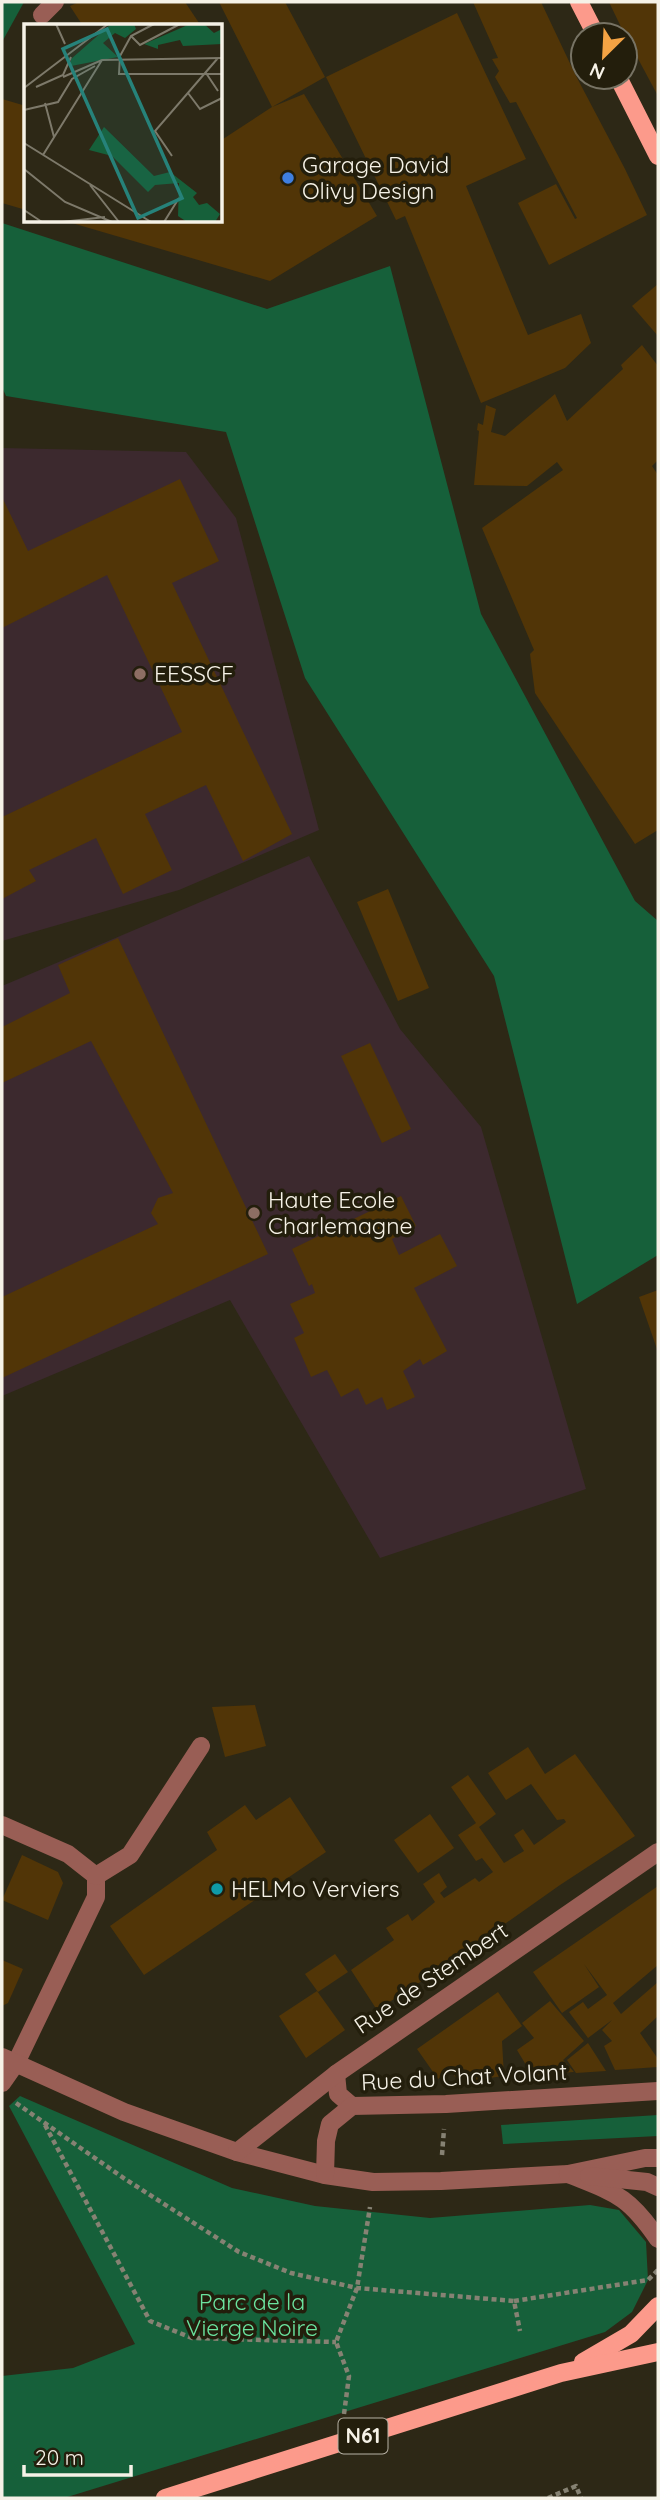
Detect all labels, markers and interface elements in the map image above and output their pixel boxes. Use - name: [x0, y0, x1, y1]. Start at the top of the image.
- north arrow: [569, 21, 639, 91]
- inset map: [24, 24, 222, 222]
- text: N: [586, 58, 608, 85]
- place label: Garage David Olivy Design: [302, 150, 449, 205]
- marker: Garage David Olivy Design: [280, 170, 296, 186]
- place label: EESSCF: [154, 659, 234, 688]
- marker: EESSCF: [132, 666, 148, 682]
- place label: Haute Ecole Charlemagne: [268, 1185, 413, 1240]
- marker: Haute Ecole Charlemagne: [246, 1205, 262, 1221]
- place label: HELMo Verviers: [231, 1874, 400, 1903]
- marker: HELMo Verviers: [209, 1881, 225, 1897]
- street label: Rue de Stembert: [348, 1915, 513, 2040]
- street label: Rue du Chat Volant: [360, 2057, 568, 2096]
- park label: Parc de la Vierge Noire: [186, 2287, 318, 2342]
- road number: N61: [338, 2418, 388, 2454]
- scale bar: [24, 2434, 131, 2478]
- text: 20 m: [35, 2444, 84, 2470]

